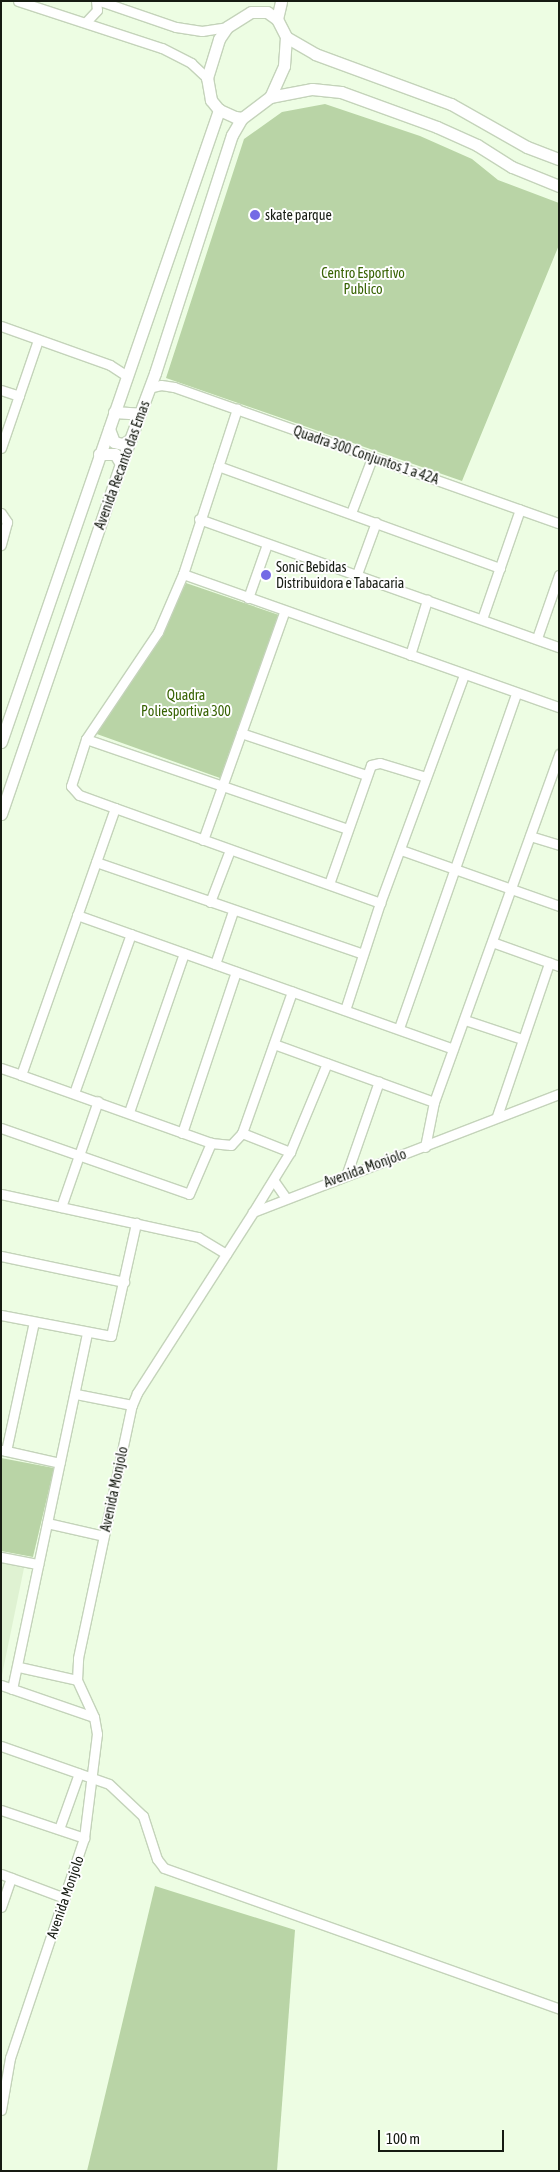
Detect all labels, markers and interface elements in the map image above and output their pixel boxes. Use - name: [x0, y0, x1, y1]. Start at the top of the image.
- place label: skate parque: [265, 207, 332, 223]
- marker: skate parque: [249, 209, 261, 221]
- park label: Centro Esportivo Publico: [321, 265, 405, 298]
- street label: Avenida Recanto das Emas: [91, 398, 153, 532]
- street label: Quadra 300 Conjuntos 1 a 42A: [291, 422, 441, 488]
- place label: Sonic Bebidas Distribuidora e Tabacaria: [276, 559, 404, 592]
- marker: Sonic Bebidas Distribuidora e Tabacaria: [260, 569, 272, 581]
- park label: Quadra Poliesportiva 300: [141, 687, 231, 720]
- street label: Avenida Monjolo: [321, 1145, 409, 1191]
- street label: Avenida Monjolo: [97, 1445, 131, 1533]
- street label: Avenida Monjolo: [43, 1853, 87, 1941]
- scale bar: [380, 2120, 506, 2152]
- text: 100 m: [386, 2130, 420, 2147]

